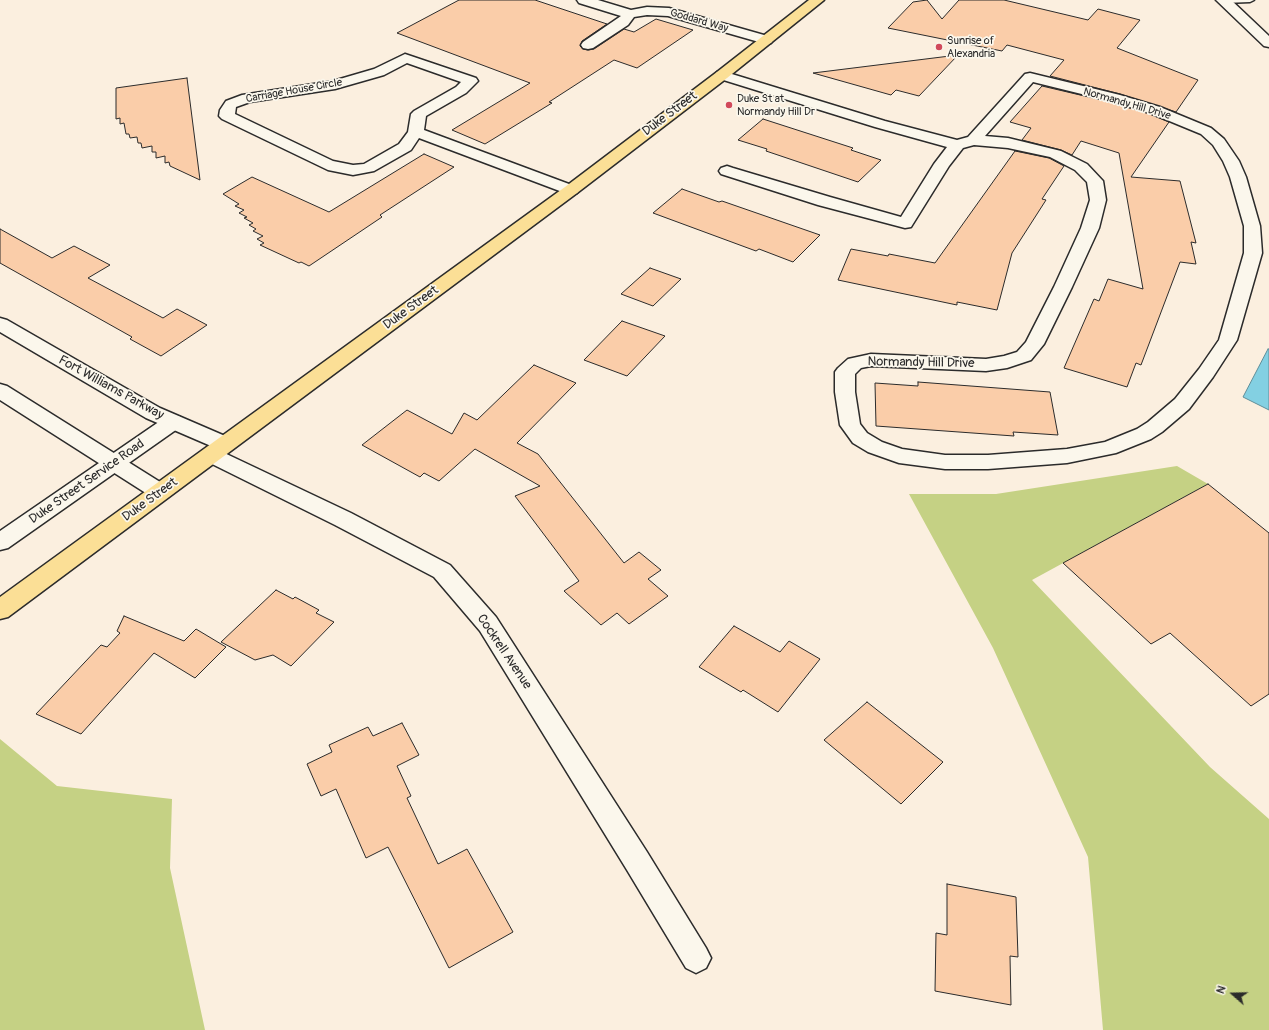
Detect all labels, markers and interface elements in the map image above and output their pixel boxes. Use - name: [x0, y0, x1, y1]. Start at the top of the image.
- street label: Goddard Way: [668, 6, 730, 36]
- place label: Sunrise of Alexandria: [947, 34, 995, 60]
- marker: Sunrise of Alexandria: [934, 42, 944, 52]
- street label: Carriage House Circle: [245, 76, 343, 106]
- street label: Normandy Hill Drive: [1082, 85, 1172, 123]
- street label: Duke Street: [640, 88, 700, 140]
- place label: Duke St at Normandy Hill Dr: [737, 92, 815, 118]
- marker: Duke St at Normandy Hill Dr: [724, 100, 734, 110]
- street label: Duke Street: [380, 283, 442, 333]
- street label: Fort Williams Parkway: [56, 353, 166, 423]
- street label: Normandy Hill Drive: [867, 354, 975, 372]
- street label: Duke Street Service Road: [27, 436, 147, 528]
- street label: Duke Street: [119, 475, 181, 525]
- street label: Cockrell Avenue: [473, 612, 535, 692]
- north arrow: [1213, 974, 1253, 1014]
- text: N: [1214, 984, 1229, 995]

